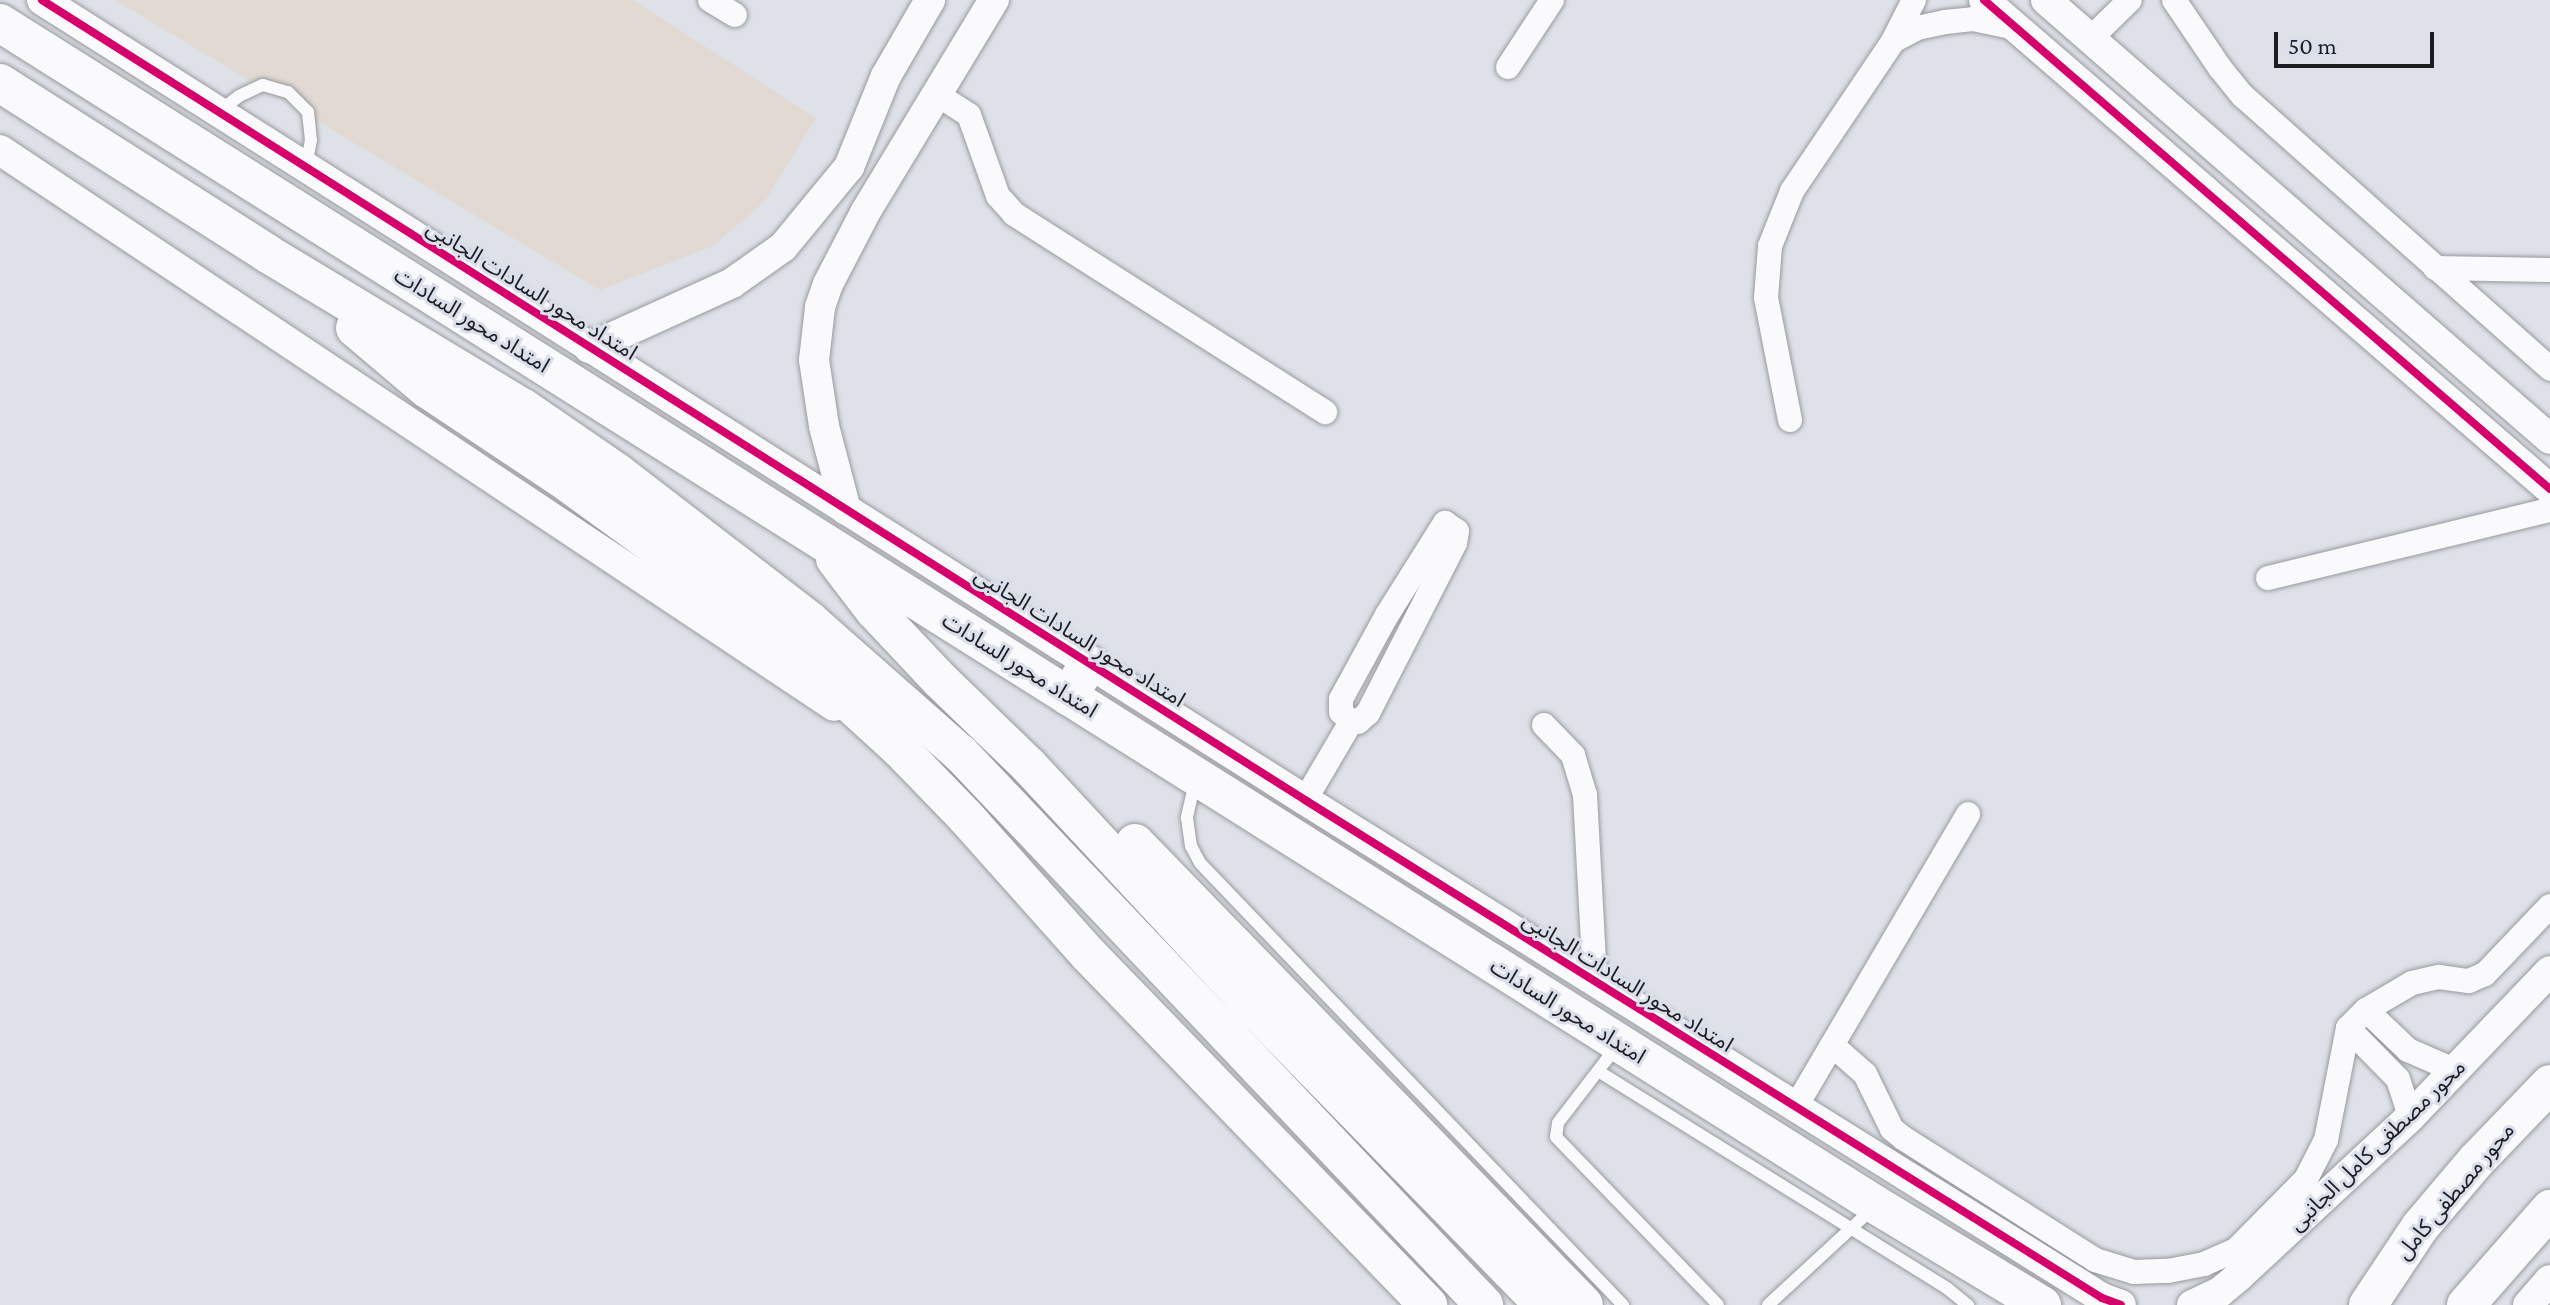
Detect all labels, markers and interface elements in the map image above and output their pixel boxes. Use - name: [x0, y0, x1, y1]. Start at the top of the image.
- scale bar: [2278, 16, 2438, 66]
- text: 50 m: [2288, 32, 2337, 59]
- street label: امتداد محور السادات الجانبى: [422, 214, 642, 366]
- street label: امتداد محور السادات: [389, 262, 555, 378]
- street label: امتداد محور السادات الجانبى: [970, 561, 1190, 713]
- street label: امتداد محور السادات: [937, 607, 1103, 723]
- street label: امتداد محور السادات الجانبى: [1518, 906, 1738, 1058]
- street label: امتداد محور السادات: [1485, 953, 1651, 1069]
- street label: محور مصطفى كامل الجانبى: [2283, 1054, 2471, 1236]
- street label: محور مصطفى كامل: [2390, 1117, 2520, 1265]

